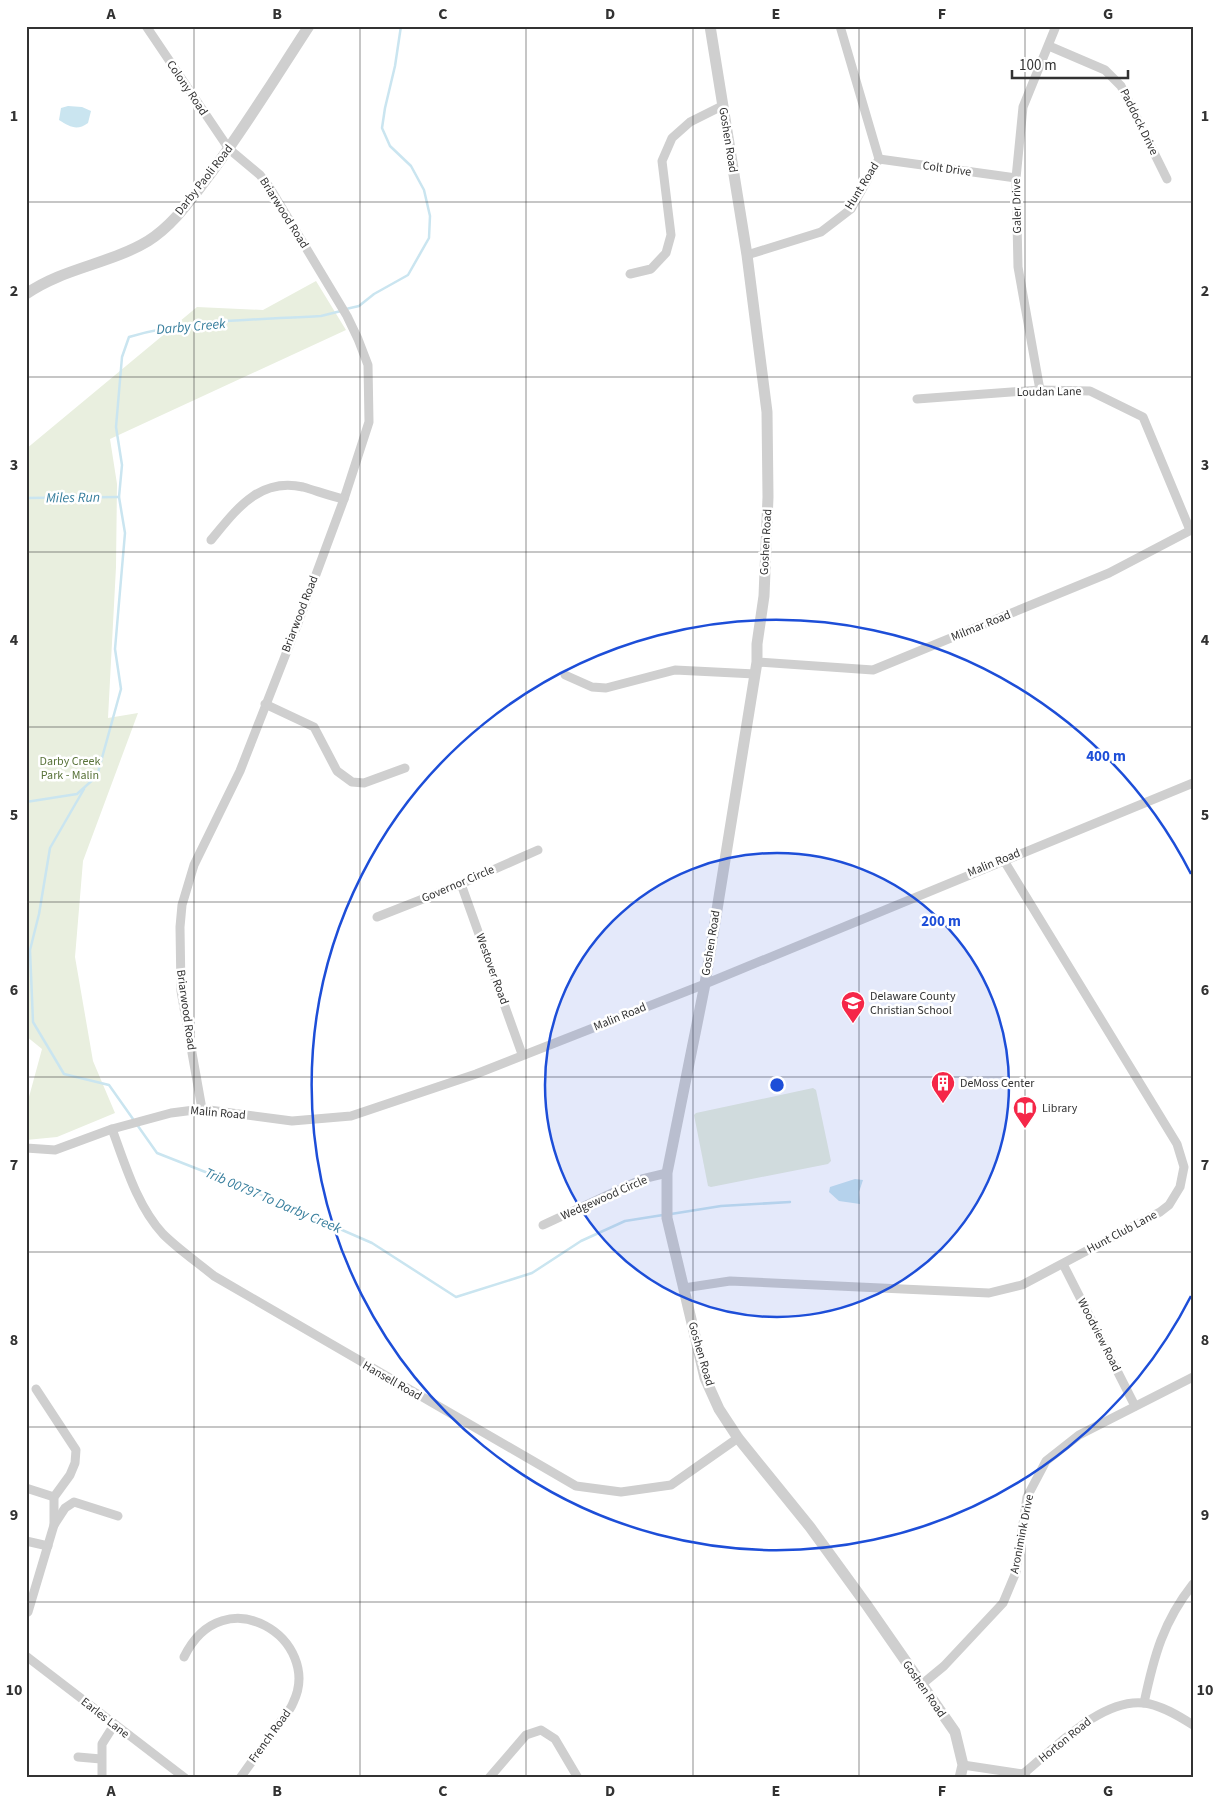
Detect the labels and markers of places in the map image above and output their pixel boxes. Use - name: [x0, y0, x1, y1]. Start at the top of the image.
- place label: Delaware County Christian School: [870, 988, 956, 1019]
- school or university icon: Delaware County Christian School: [840, 990, 866, 1024]
- building icon: DeMoss Center: [930, 1070, 956, 1104]
- place label: DeMoss Center: [960, 1075, 1035, 1092]
- centre of rings: [768, 1076, 786, 1094]
- library icon: Library: [1012, 1095, 1038, 1129]
- place label: Library: [1042, 1100, 1078, 1117]

